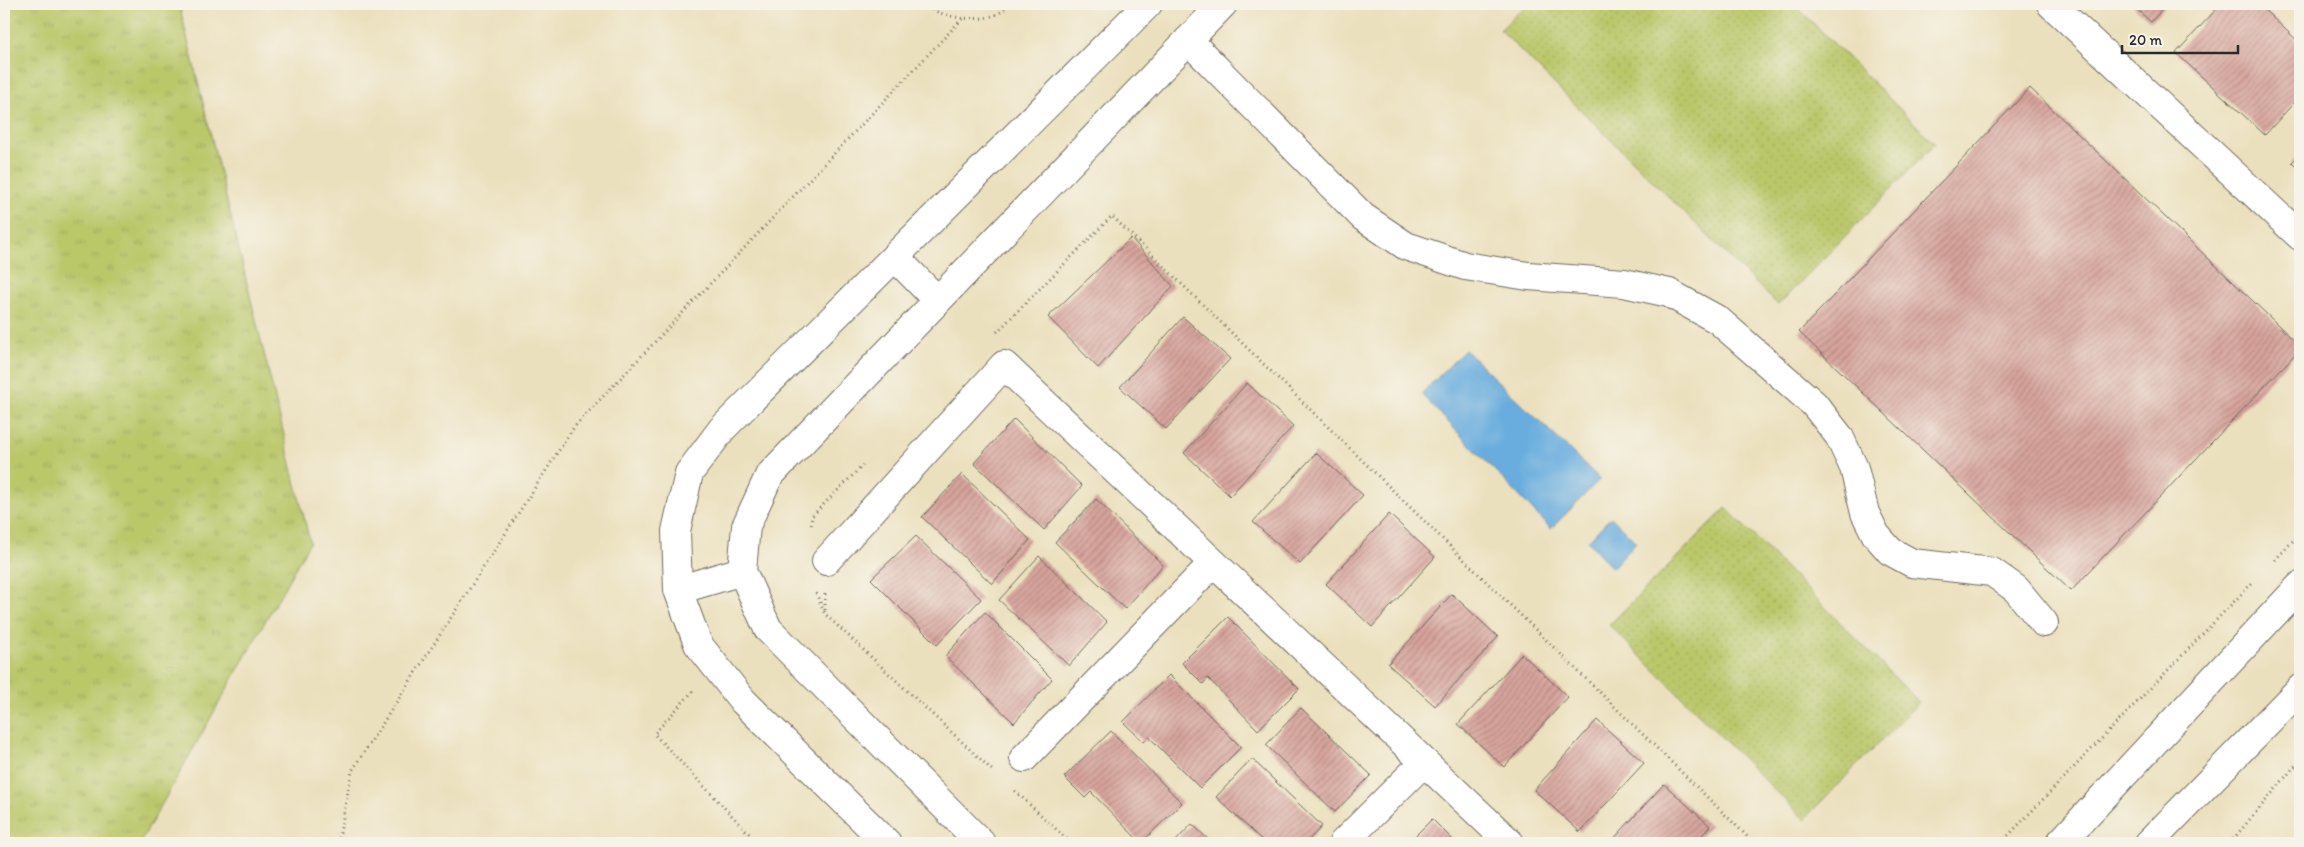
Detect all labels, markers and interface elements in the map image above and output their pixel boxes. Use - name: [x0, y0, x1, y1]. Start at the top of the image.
- scale bar: [2122, 22, 2238, 54]
- text: 20 m: [2129, 31, 2163, 49]

